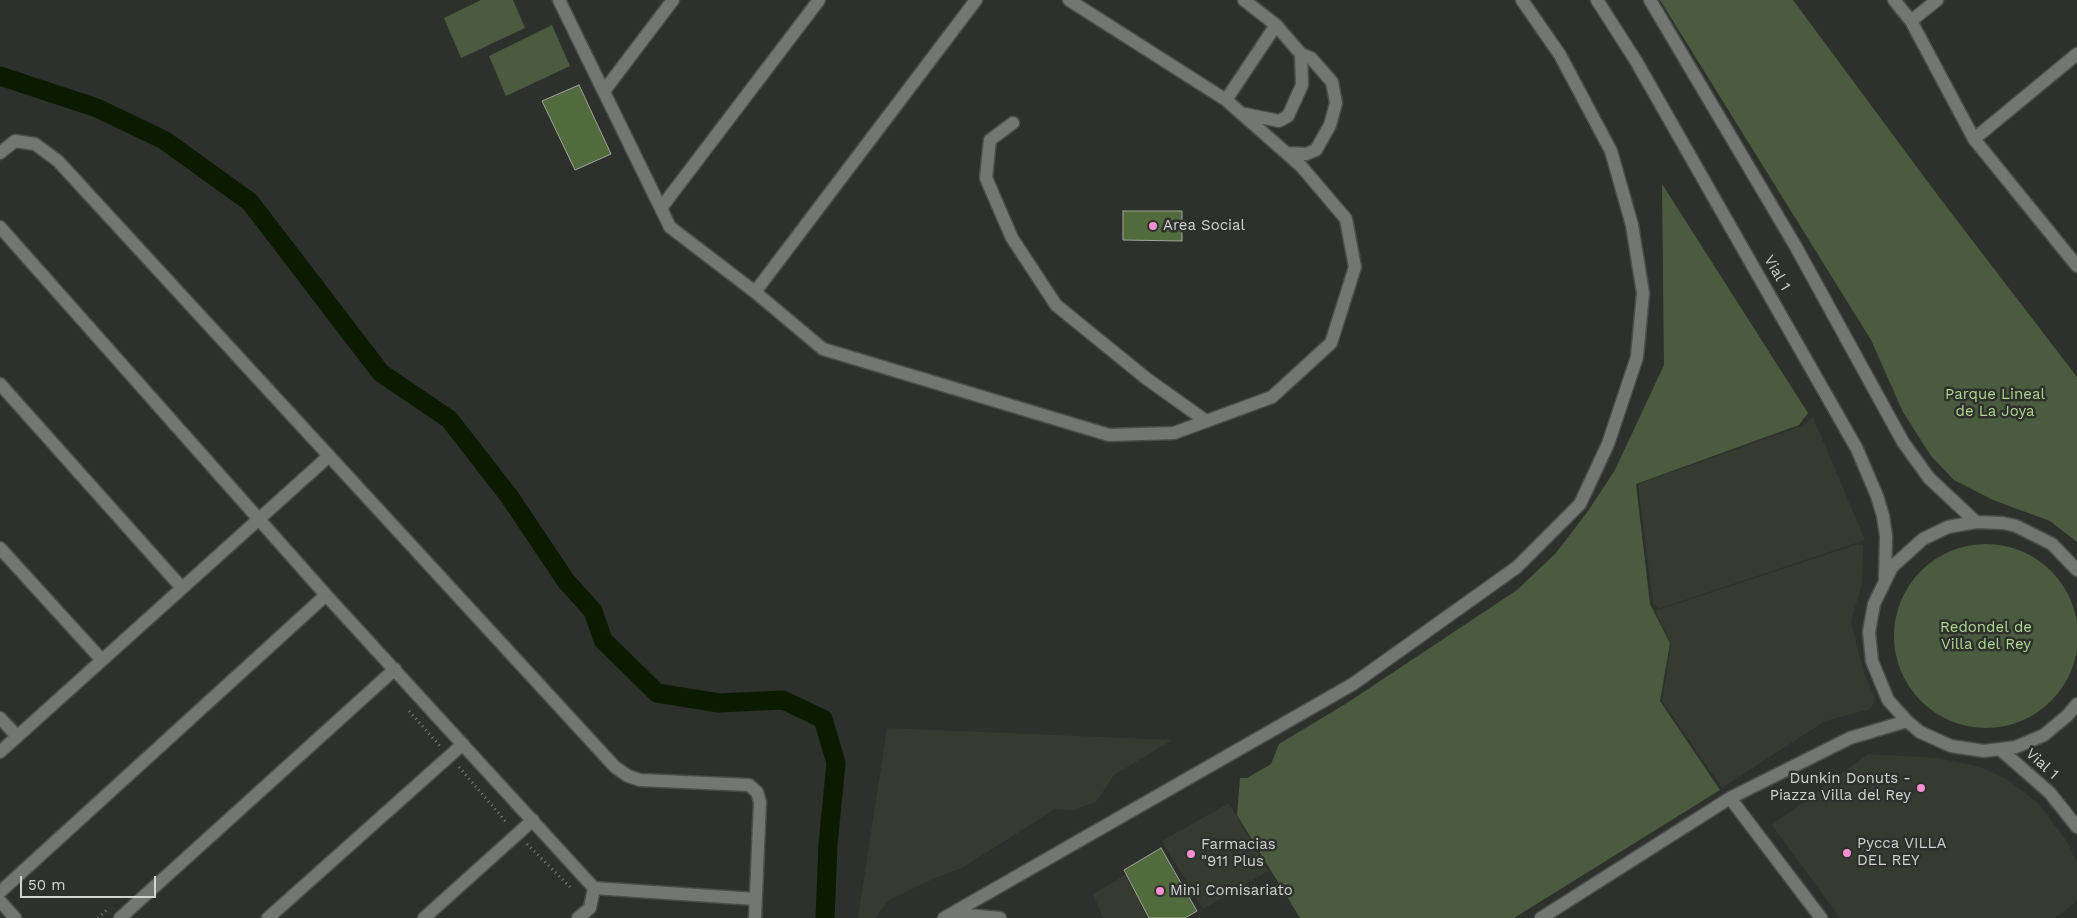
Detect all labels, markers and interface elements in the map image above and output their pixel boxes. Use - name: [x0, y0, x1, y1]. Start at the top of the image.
- place label: Area Social: [1163, 217, 1245, 235]
- marker: Area Social: [1147, 220, 1159, 232]
- street label: Vial 1: [1760, 252, 1794, 294]
- park label: Parque Lineal de La Joya: [1945, 386, 2045, 421]
- park label: Redondel de Villa del Rey: [1940, 619, 2032, 654]
- street label: Vial 1: [2022, 745, 2062, 783]
- place label: Dunkin Donuts - Piazza Villa del Rey: [1770, 770, 1911, 805]
- marker: Dunkin Donuts - Piazza Villa del Rey: [1915, 782, 1927, 794]
- place label: Pycca VILLA DEL REY: [1857, 835, 1946, 870]
- place label: Farmacias "911 Plus: [1201, 836, 1276, 871]
- marker: Pycca VILLA DEL REY: [1841, 847, 1853, 859]
- marker: Farmacias "911 Plus: [1185, 848, 1197, 860]
- scale bar: [22, 866, 159, 898]
- text: 50 m: [28, 876, 65, 894]
- place label: Mini Comisariato: [1170, 882, 1293, 900]
- marker: Mini Comisariato: [1154, 885, 1166, 897]

